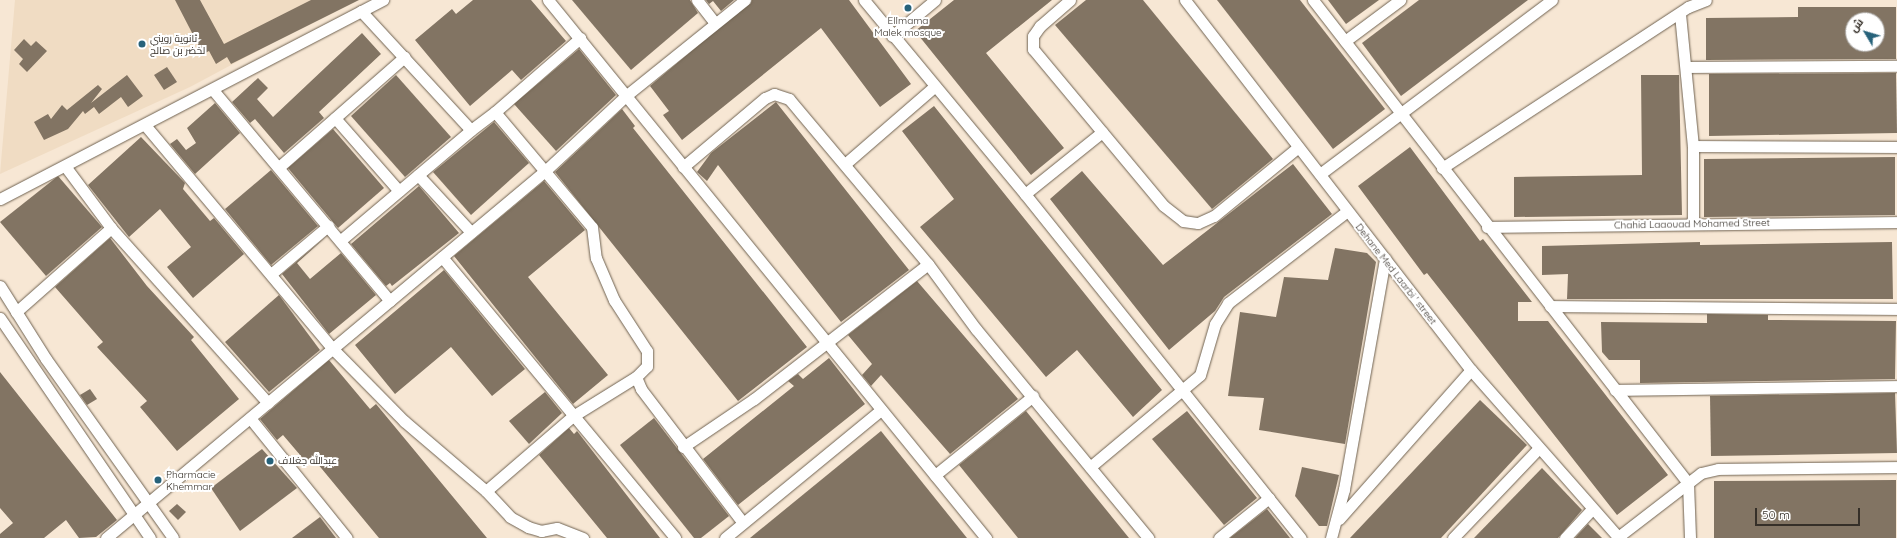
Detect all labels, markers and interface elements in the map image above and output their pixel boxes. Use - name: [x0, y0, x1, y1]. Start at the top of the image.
- marker: ElImama Malek mosque: [903, 3, 913, 13]
- north arrow: [1845, 12, 1885, 52]
- place label: ElImama Malek mosque: [874, 14, 942, 38]
- text: ش: [1846, 15, 1866, 35]
- place label: ثانوية رويني لخضر بن صالح: [150, 32, 205, 56]
- marker: ثانوية رويني لخضر بن صالح: [137, 39, 147, 49]
- street label: Chahid Laaouad Mohamed Street: [1614, 217, 1770, 231]
- street label: Dehane Med Laarbi ' street: [1353, 221, 1439, 327]
- place label: عبدالله جغلاف: [278, 455, 337, 467]
- marker: عبدالله جغلاف: [265, 456, 275, 466]
- place label: Pharmacie Khemmar: [166, 468, 216, 492]
- marker: Pharmacie Khemmar: [153, 475, 163, 485]
- scale bar: [1757, 500, 1862, 526]
- text: 50 m: [1762, 507, 1790, 522]

